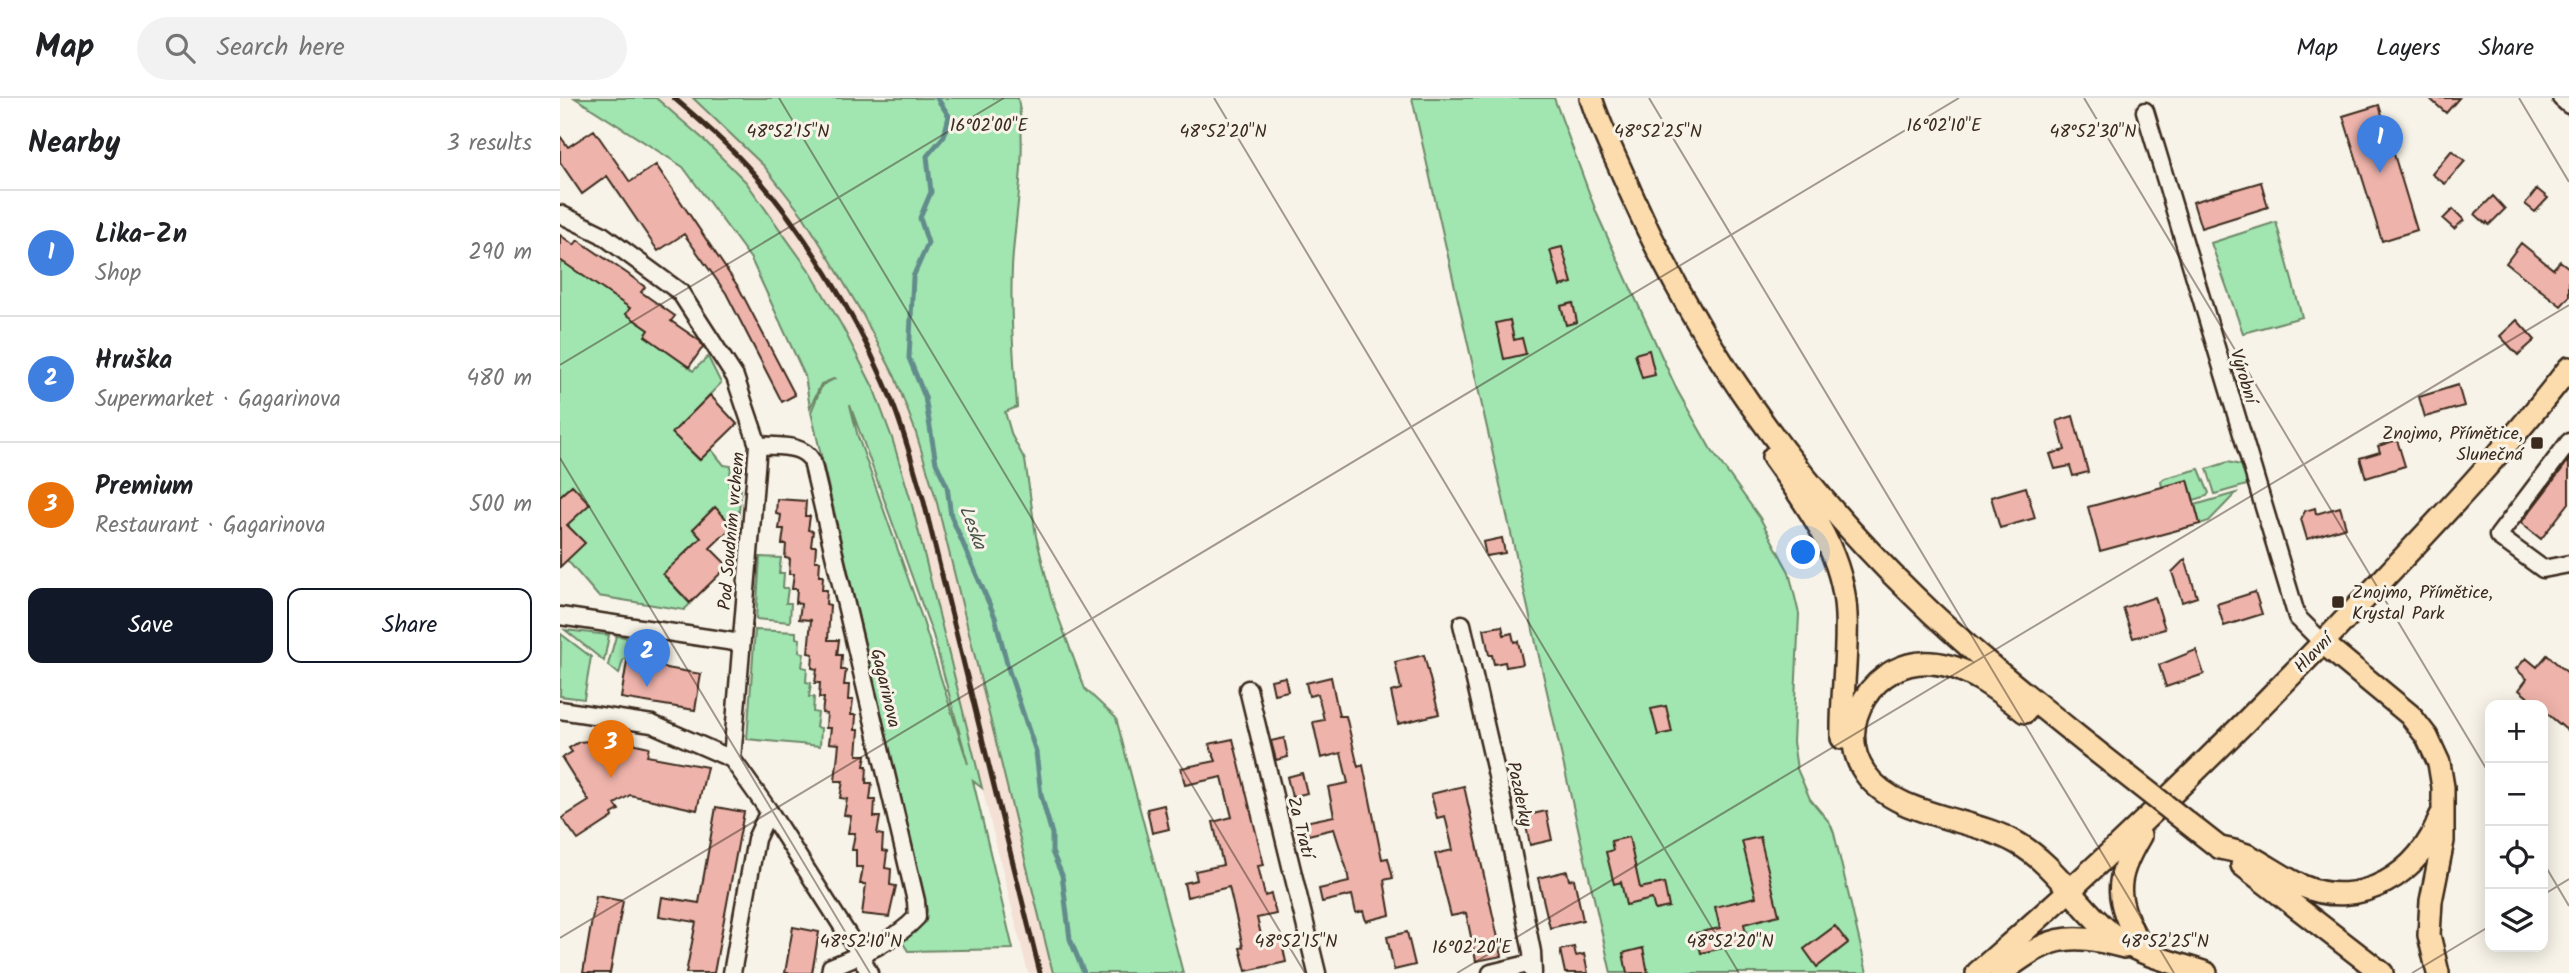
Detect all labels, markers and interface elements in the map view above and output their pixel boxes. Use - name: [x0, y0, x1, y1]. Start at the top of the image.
- search box: [137, 17, 627, 80]
- text: Map: [35, 22, 95, 75]
- text: Search here: [217, 27, 345, 69]
- icon: search: [161, 29, 199, 67]
- text: Map: [2296, 29, 2338, 68]
- text: Layers: [2376, 29, 2440, 68]
- text: Share: [2478, 29, 2534, 68]
- text: 16°02'00"E: [950, 112, 1029, 141]
- text: 16°02'10"E: [1907, 112, 1982, 141]
- pin: 1: [2357, 115, 2403, 173]
- text: 48°52'15"N: [746, 118, 830, 147]
- text: 48°52'20"N: [1179, 118, 1267, 147]
- text: 48°52'25"N: [1614, 118, 1702, 147]
- text: 48°52'30"N: [2049, 118, 2137, 147]
- text: Nearby: [28, 120, 120, 168]
- text: 3 results: [446, 126, 532, 162]
- text: Lika-Zn: [95, 214, 187, 256]
- text: 1: [48, 235, 54, 271]
- text: 290 m: [468, 235, 532, 271]
- text: Shop: [95, 256, 141, 292]
- text: Hruška: [95, 340, 172, 382]
- street label: Výrobní: [2221, 346, 2265, 410]
- text: 2: [44, 361, 58, 397]
- text: 480 m: [466, 361, 532, 397]
- text: Supermarket · Gagarinova: [95, 382, 341, 418]
- place label: Znojmo, Přímětice, Slunečná: [2382, 420, 2524, 470]
- marker: Znojmo, Přímětice, Slunečná: [2529, 435, 2545, 451]
- street label: Pod Soudním vrchem: [711, 451, 754, 611]
- text: Premium: [95, 466, 193, 508]
- text: 3: [45, 487, 57, 523]
- text: 500 m: [469, 487, 532, 523]
- water label: Leska: [950, 501, 995, 555]
- text: Restaurant · Gagarinova: [95, 508, 326, 544]
- your location: [1786, 535, 1820, 569]
- place label: Znojmo, Přímětice, Krystal Park: [2352, 579, 2493, 629]
- button: Save: [28, 588, 273, 663]
- button: Share: [287, 588, 532, 663]
- marker: Znojmo, Přímětice, Krystal Park: [2330, 594, 2346, 610]
- street label: Hlavní: [2288, 625, 2343, 681]
- pin: 2: [624, 629, 670, 687]
- street label: Gagarinova: [861, 646, 908, 731]
- map controls: [2485, 700, 2548, 952]
- button: +: [2485, 700, 2548, 763]
- pin: 3: [588, 720, 634, 778]
- street label: Pazderky: [1497, 759, 1540, 830]
- button: −: [2485, 763, 2548, 826]
- street label: Za Tratí: [1278, 794, 1322, 864]
- button: locate: [2485, 826, 2548, 889]
- button: layers: [2485, 889, 2548, 952]
- text: 48°52'10"N: [820, 928, 902, 957]
- text: 48°52'15"N: [1254, 928, 1338, 957]
- text: 48°52'20"N: [1686, 928, 1774, 957]
- text: 48°52'25"N: [2121, 928, 2209, 957]
- text: 16°02'20"E: [1432, 934, 1512, 963]

